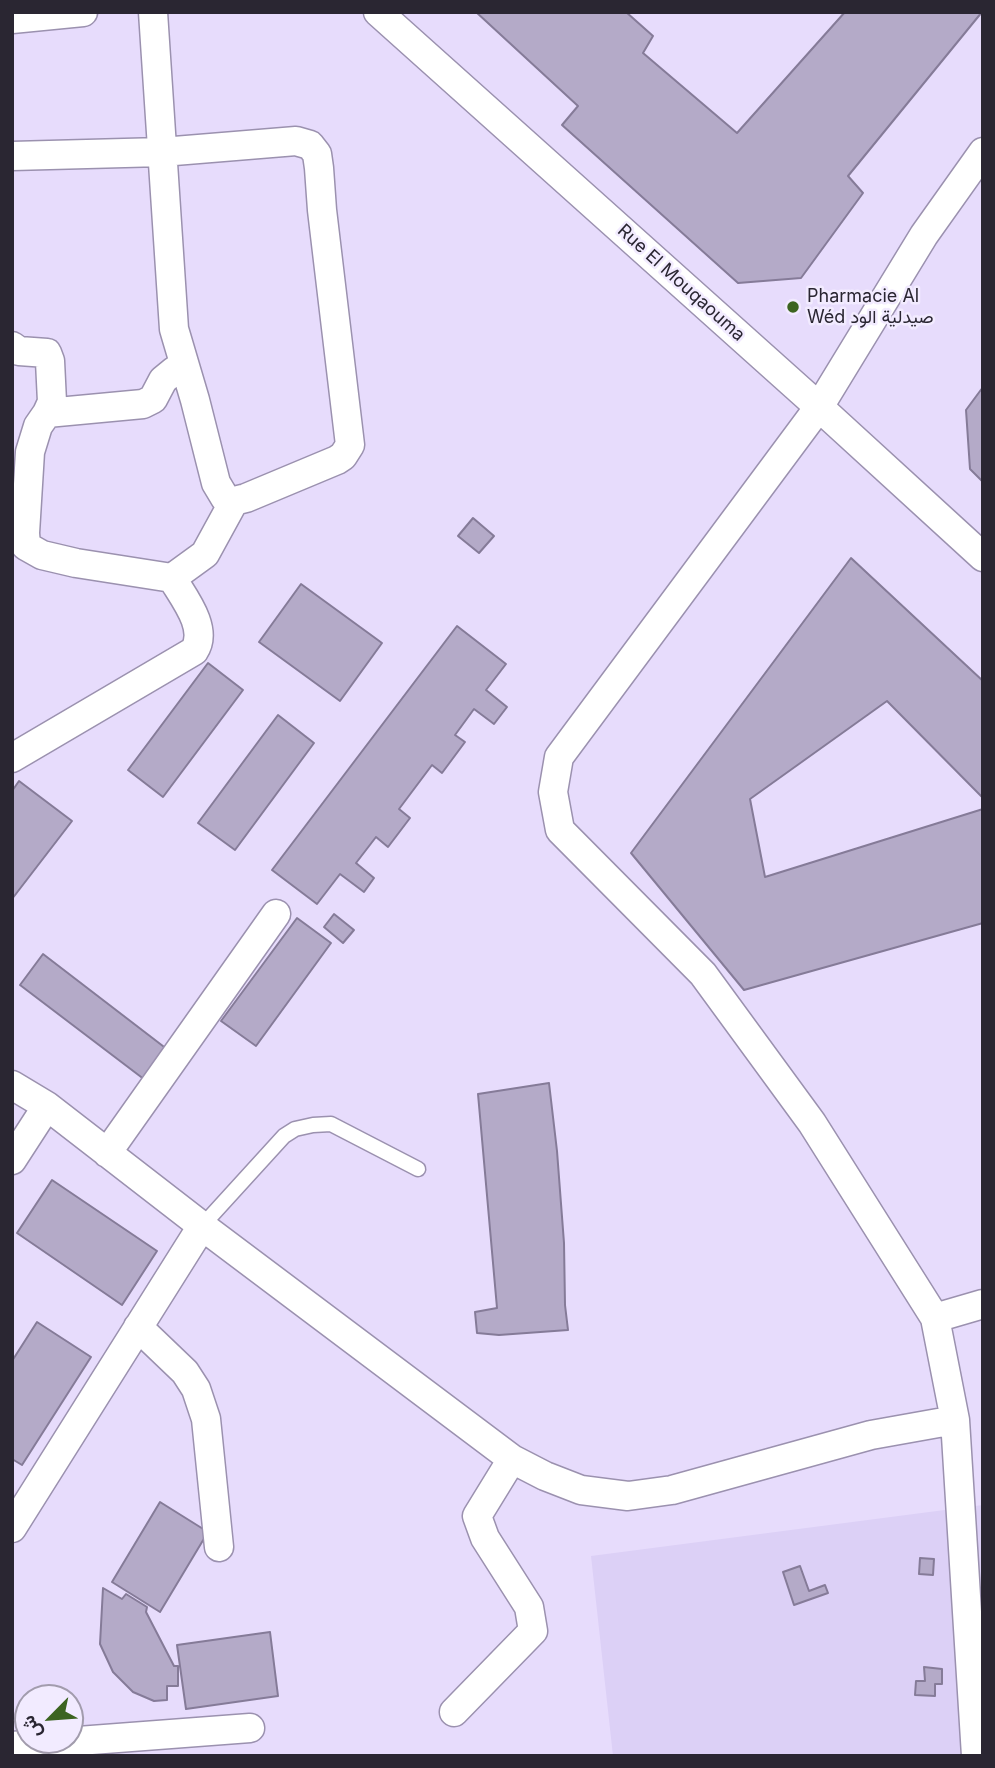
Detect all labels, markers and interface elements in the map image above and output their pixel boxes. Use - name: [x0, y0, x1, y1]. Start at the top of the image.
- street label: Rue El Mouqaouma: [613, 220, 749, 346]
- place label: Pharmacie Al Wéd صيدلية الود: [807, 286, 934, 328]
- marker: Pharmacie Al Wéd صيدلية الود: [785, 299, 801, 315]
- north arrow: [14, 1684, 84, 1754]
- text: ش: [16, 1712, 47, 1742]

